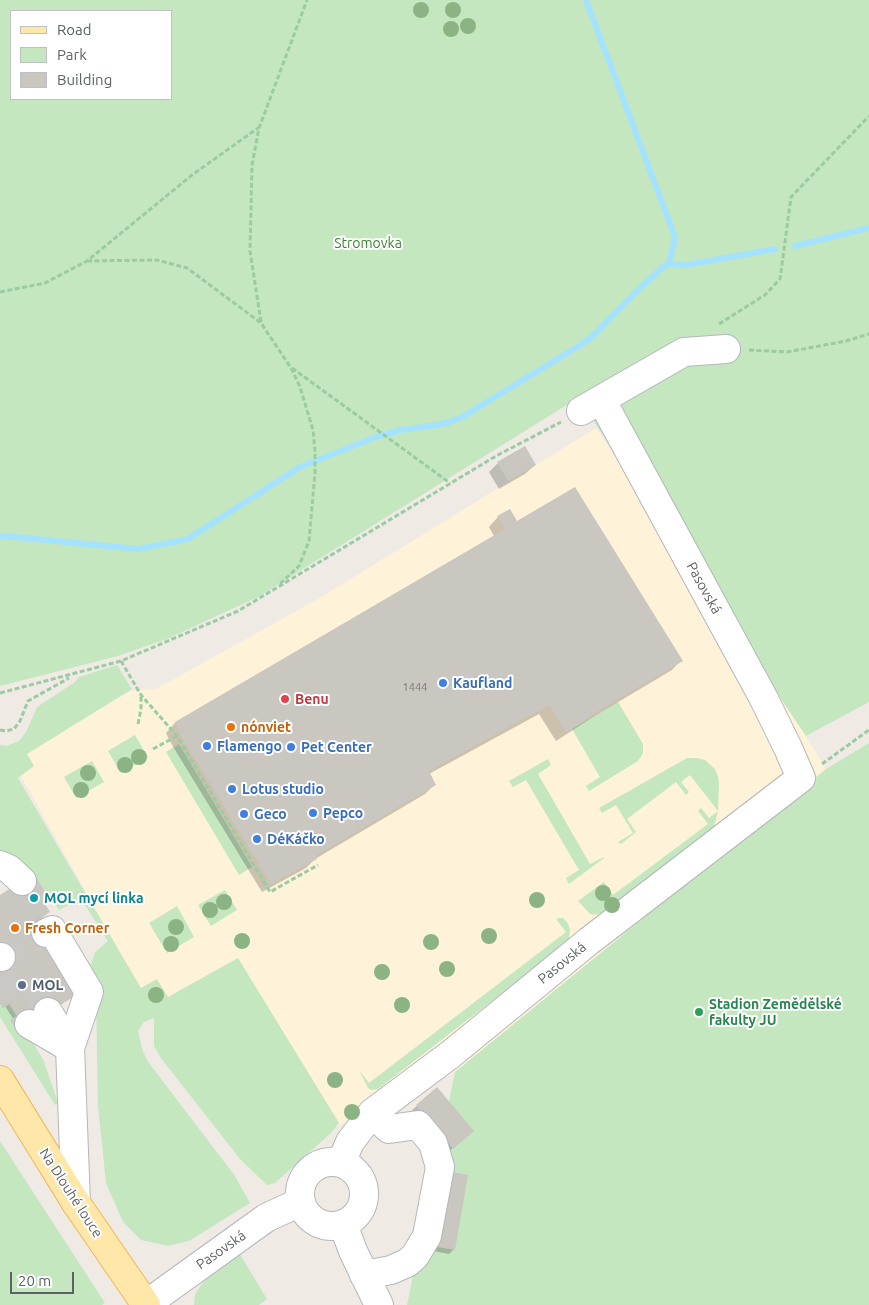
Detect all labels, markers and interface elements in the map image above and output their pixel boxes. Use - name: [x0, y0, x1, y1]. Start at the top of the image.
- legend: [10, 10, 172, 100]
- text: Road: [57, 21, 92, 38]
- text: Park: [57, 46, 87, 63]
- text: Building: [57, 71, 112, 88]
- park label: Stromovka: [334, 235, 402, 251]
- street label: Pasovská: [683, 559, 725, 617]
- place label: Kaufland: [453, 675, 512, 691]
- marker: Kaufland: [437, 677, 449, 689]
- house number: 1444: [403, 680, 427, 694]
- place label: Benu: [295, 691, 329, 707]
- marker: Benu: [279, 693, 291, 705]
- place label: nónviet: [241, 719, 291, 735]
- marker: nónviet: [225, 721, 237, 733]
- place label: Flamengo: [217, 738, 282, 754]
- place label: Pet Center: [301, 739, 372, 755]
- marker: Flamengo: [201, 740, 213, 752]
- marker: Pet Center: [285, 741, 297, 753]
- place label: Lotus studio: [242, 781, 324, 797]
- marker: Lotus studio: [226, 783, 238, 795]
- place label: Pepco: [323, 805, 363, 821]
- place label: Geco: [254, 806, 287, 822]
- marker: Pepco: [307, 807, 319, 819]
- marker: Geco: [238, 808, 250, 820]
- place label: DéKáčko: [267, 831, 325, 847]
- marker: DéKáčko: [251, 833, 263, 845]
- place label: MOL mycí linka: [44, 890, 144, 906]
- marker: MOL mycí linka: [28, 892, 40, 904]
- place label: Fresh Corner: [25, 920, 109, 936]
- marker: Fresh Corner: [9, 922, 21, 934]
- street label: Pasovská: [535, 939, 589, 987]
- place label: MOL: [32, 977, 63, 993]
- marker: MOL: [16, 979, 28, 991]
- place label: Stadion Zemědělské fakulty JU: [709, 996, 842, 1028]
- marker: Stadion Zemědělské fakulty JU: [693, 1006, 705, 1018]
- street label: Na Dlouhé louce: [36, 1145, 106, 1241]
- street label: Pasovská: [193, 1227, 249, 1273]
- scale bar: [12, 1262, 76, 1294]
- text: 20 m: [18, 1272, 51, 1289]

